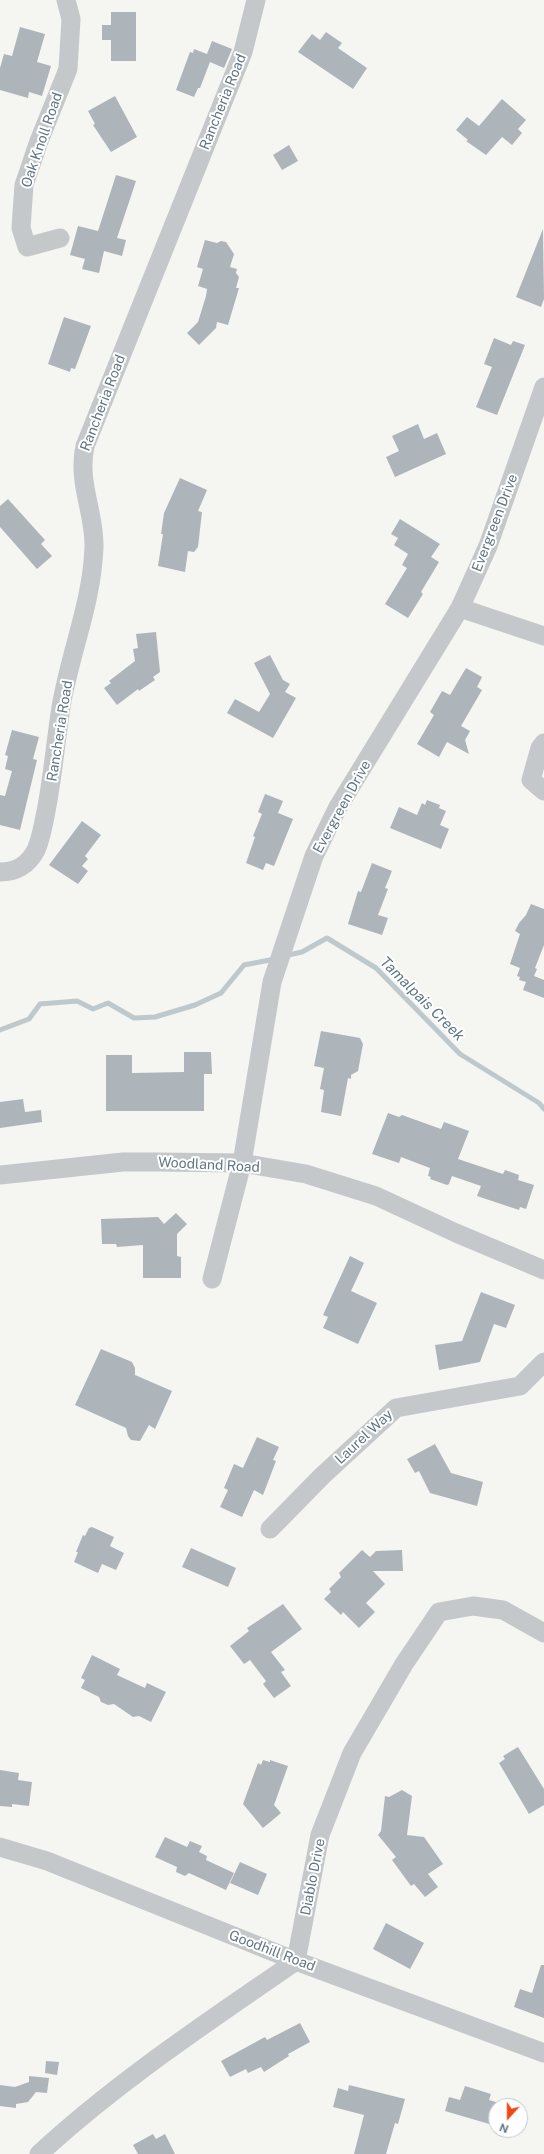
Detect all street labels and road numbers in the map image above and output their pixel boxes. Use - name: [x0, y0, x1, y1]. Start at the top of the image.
- street label: Rancheria Road: [196, 52, 250, 152]
- street label: Oak Knoll Road: [18, 90, 66, 190]
- street label: Rancheria Road: [77, 352, 129, 454]
- street label: Evergreen Drive: [469, 472, 521, 574]
- street label: Rancheria Road: [44, 679, 76, 783]
- street label: Evergreen Drive: [310, 758, 374, 856]
- street label: Woodland Road: [158, 1154, 260, 1176]
- street label: Laurel Way: [332, 1406, 396, 1468]
- street label: Diablo Drive: [297, 1837, 329, 1917]
- street label: Goodhill Road: [227, 1927, 317, 1975]

